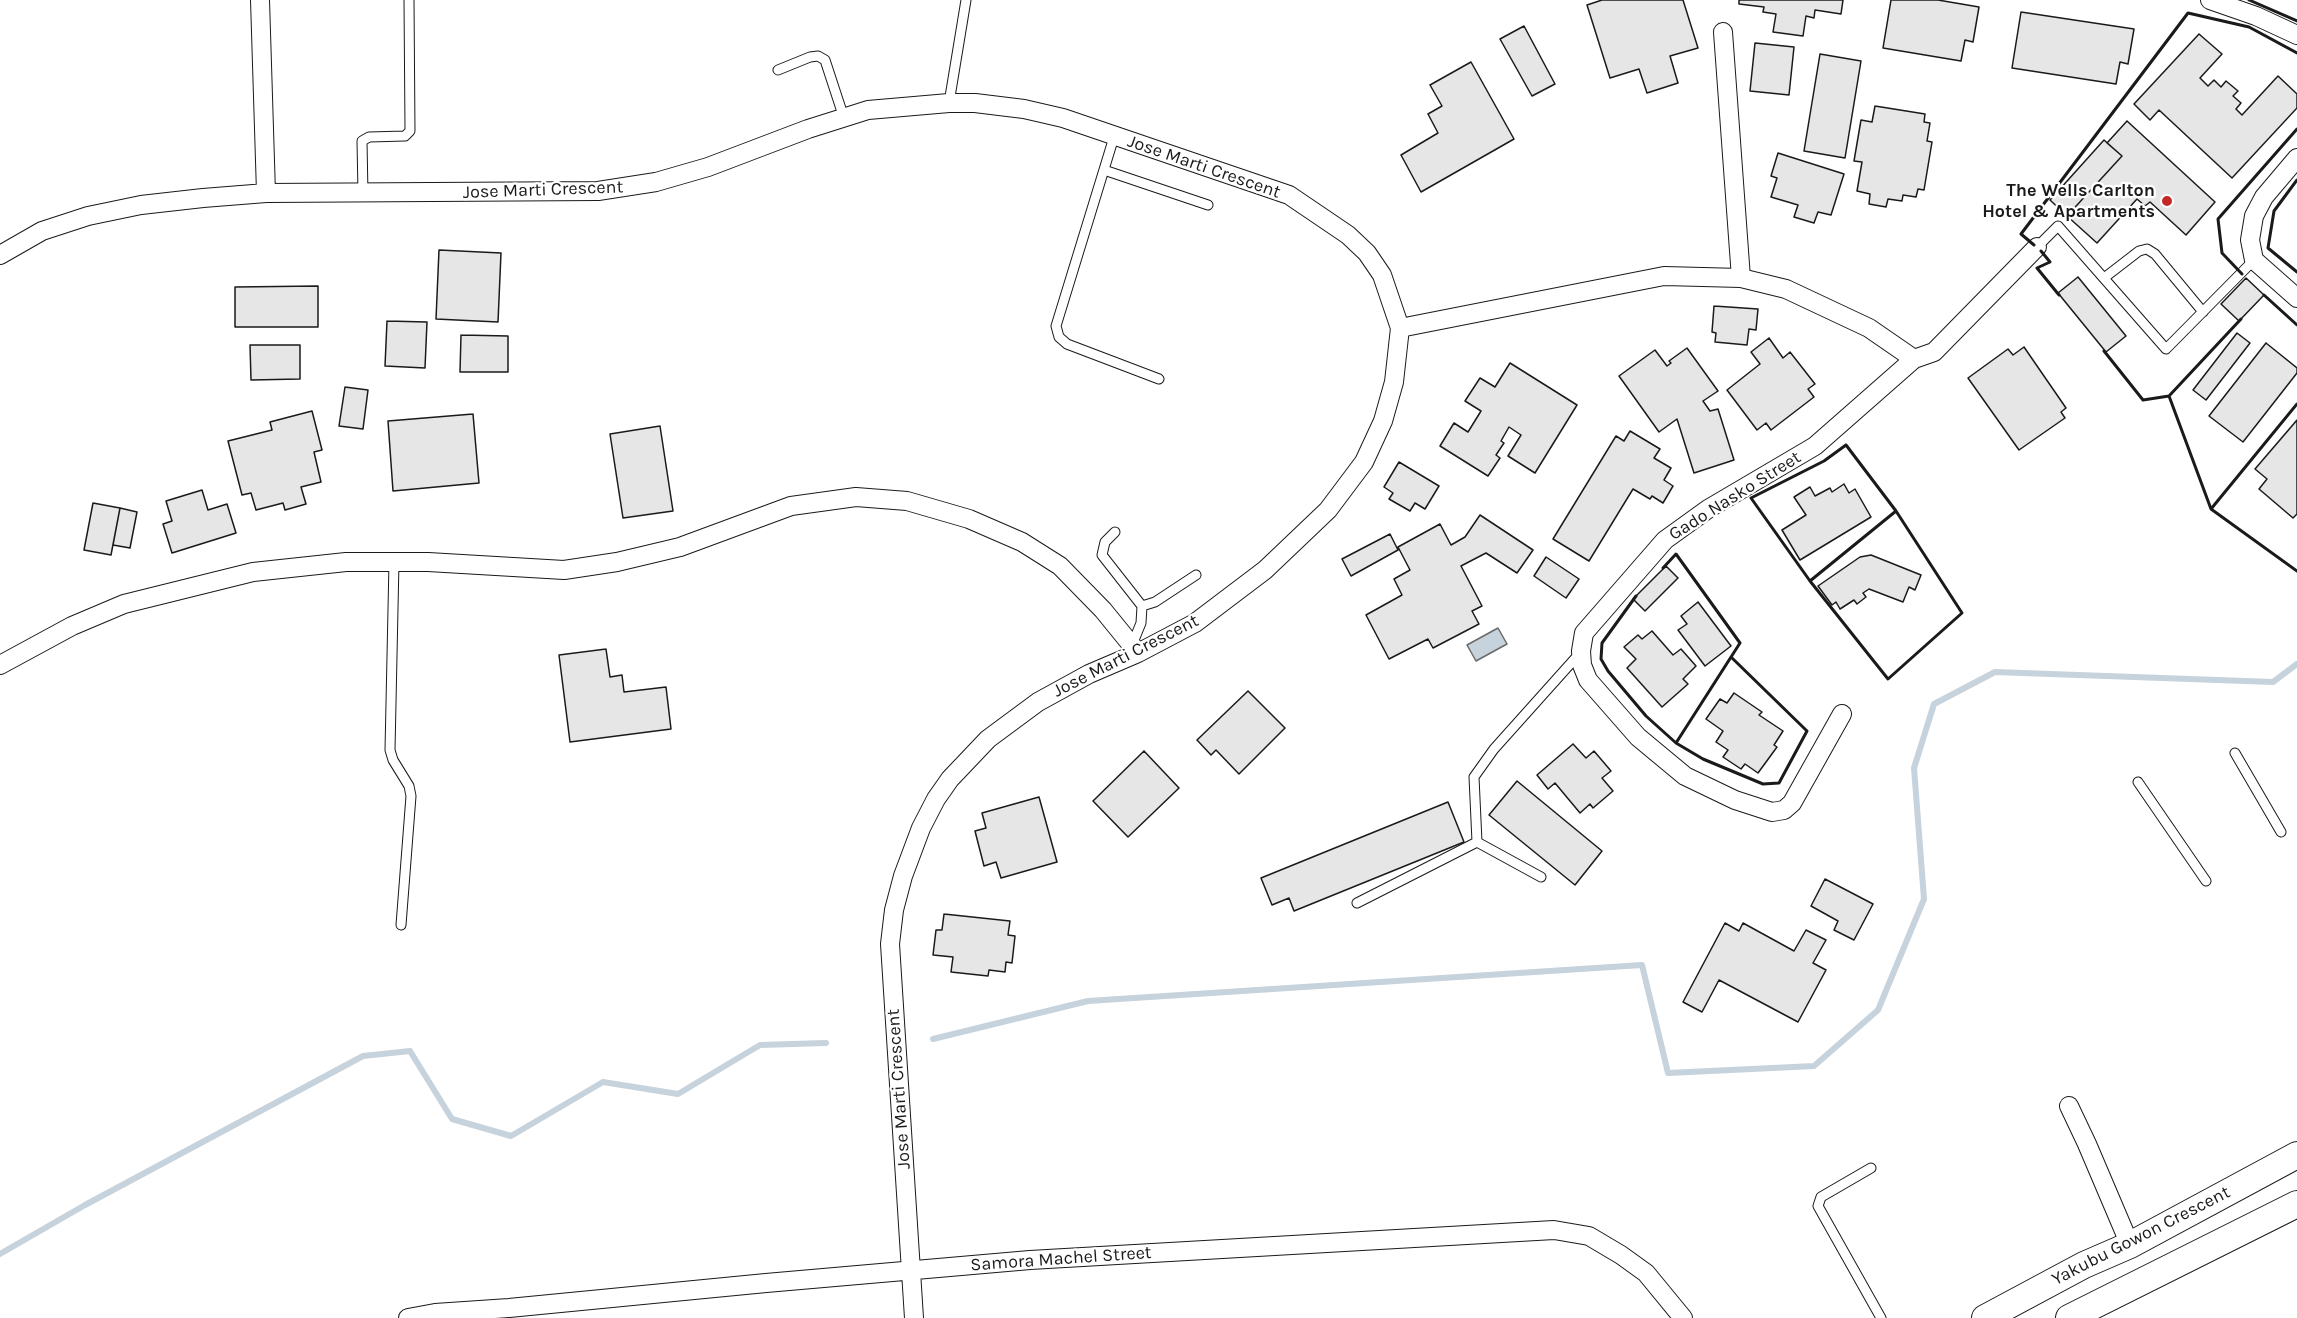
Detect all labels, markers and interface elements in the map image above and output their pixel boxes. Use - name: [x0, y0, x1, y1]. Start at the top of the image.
- street label: Jose Marti Crescent: [1125, 131, 1283, 203]
- street label: Jose Marti Crescent: [462, 176, 624, 204]
- place label: The Wells Carlton Hotel & Apartments: [1982, 180, 2155, 222]
- marker: The Wells Carlton Hotel & Apartments: [2160, 194, 2174, 208]
- street label: Gado Nasko Street: [1665, 447, 1805, 545]
- street label: Jose Marti Crescent: [1050, 610, 1202, 702]
- street label: Jose Marti Crescent: [883, 1008, 915, 1170]
- street label: Yakubu Gowon Crescent: [2048, 1182, 2234, 1290]
- street label: Samora Machel Street: [970, 1242, 1152, 1276]

